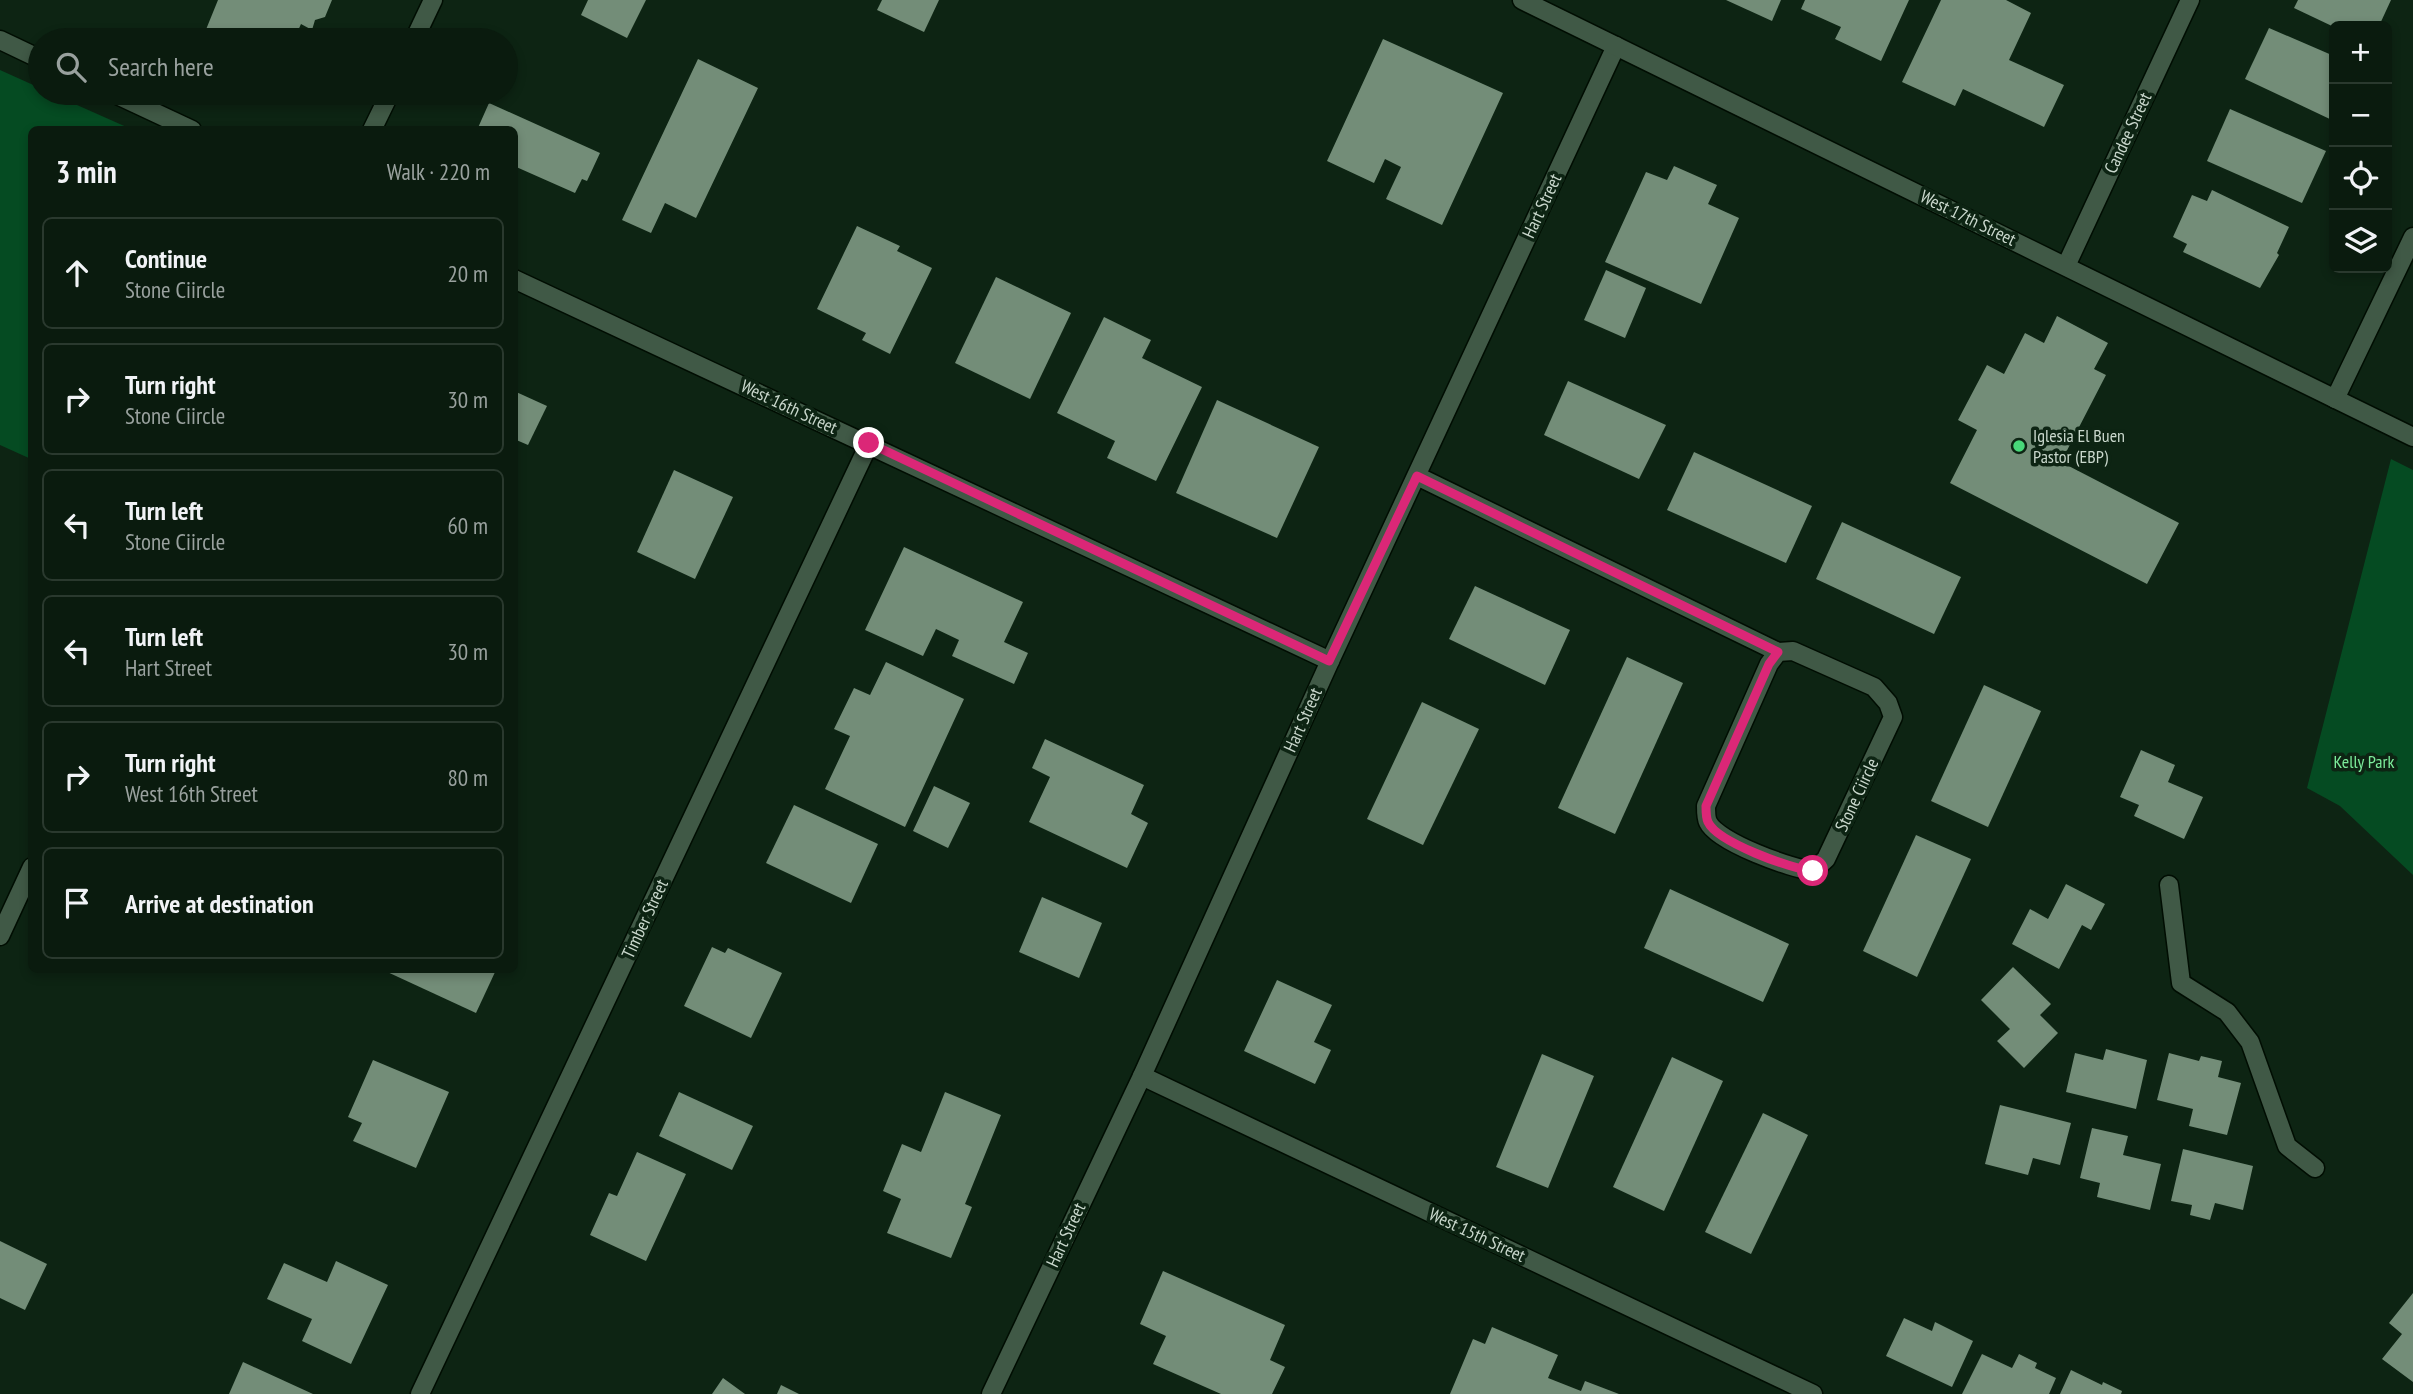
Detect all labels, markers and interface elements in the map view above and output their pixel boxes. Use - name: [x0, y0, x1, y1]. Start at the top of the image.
- map controls: [2329, 21, 2392, 273]
- button: +: [2329, 21, 2392, 84]
- search box: [28, 28, 518, 105]
- icon: search: [52, 48, 90, 86]
- text: Search here: [108, 50, 214, 83]
- button: −: [2329, 84, 2392, 147]
- street label: Candee Street: [2099, 89, 2156, 177]
- button: locate: [2329, 147, 2392, 210]
- text: 3 min: [56, 152, 117, 191]
- text: Walk · 220 m: [387, 157, 490, 186]
- street label: Hart Street: [1517, 170, 1566, 242]
- street label: West 17th Street: [1917, 184, 2020, 251]
- button: layers: [2329, 210, 2392, 273]
- text: Continue: [125, 242, 207, 275]
- icon: ahead: [58, 254, 96, 292]
- text: 20 m: [447, 259, 488, 288]
- text: Stone Ciircle: [125, 275, 225, 304]
- text: Turn right: [125, 368, 216, 401]
- street label: West 16th Street: [737, 374, 841, 439]
- icon: right: [58, 380, 96, 418]
- text: 30 m: [447, 385, 488, 414]
- text: Stone Ciircle: [125, 401, 225, 430]
- place label: Iglesia El Buen Pastor (EBP): [2033, 424, 2125, 468]
- route end: [853, 427, 884, 458]
- marker: Iglesia El Buen Pastor (EBP): [2011, 438, 2027, 454]
- text: Turn left: [125, 494, 203, 527]
- icon: left: [58, 506, 96, 544]
- text: 60 m: [447, 511, 488, 540]
- text: Stone Ciircle: [125, 527, 225, 556]
- text: Turn left: [125, 620, 203, 653]
- icon: left: [58, 632, 96, 670]
- text: 30 m: [447, 637, 488, 666]
- text: Hart Street: [125, 653, 212, 682]
- street label: Hart Street: [1278, 684, 1327, 756]
- text: Turn right: [125, 746, 216, 779]
- park label: Kelly Park: [2334, 750, 2394, 773]
- street label: Stone Ciircle: [1830, 754, 1884, 835]
- icon: right: [58, 758, 96, 796]
- text: 80 m: [447, 763, 488, 792]
- text: West 16th Street: [125, 779, 258, 808]
- route start: [1797, 855, 1828, 886]
- street label: Timber Street: [616, 875, 673, 962]
- icon: arrive: [58, 884, 96, 922]
- text: Arrive at destination: [125, 887, 314, 920]
- street label: Hart Street: [1041, 1199, 1090, 1271]
- street label: West 15th Street: [1425, 1202, 1529, 1267]

